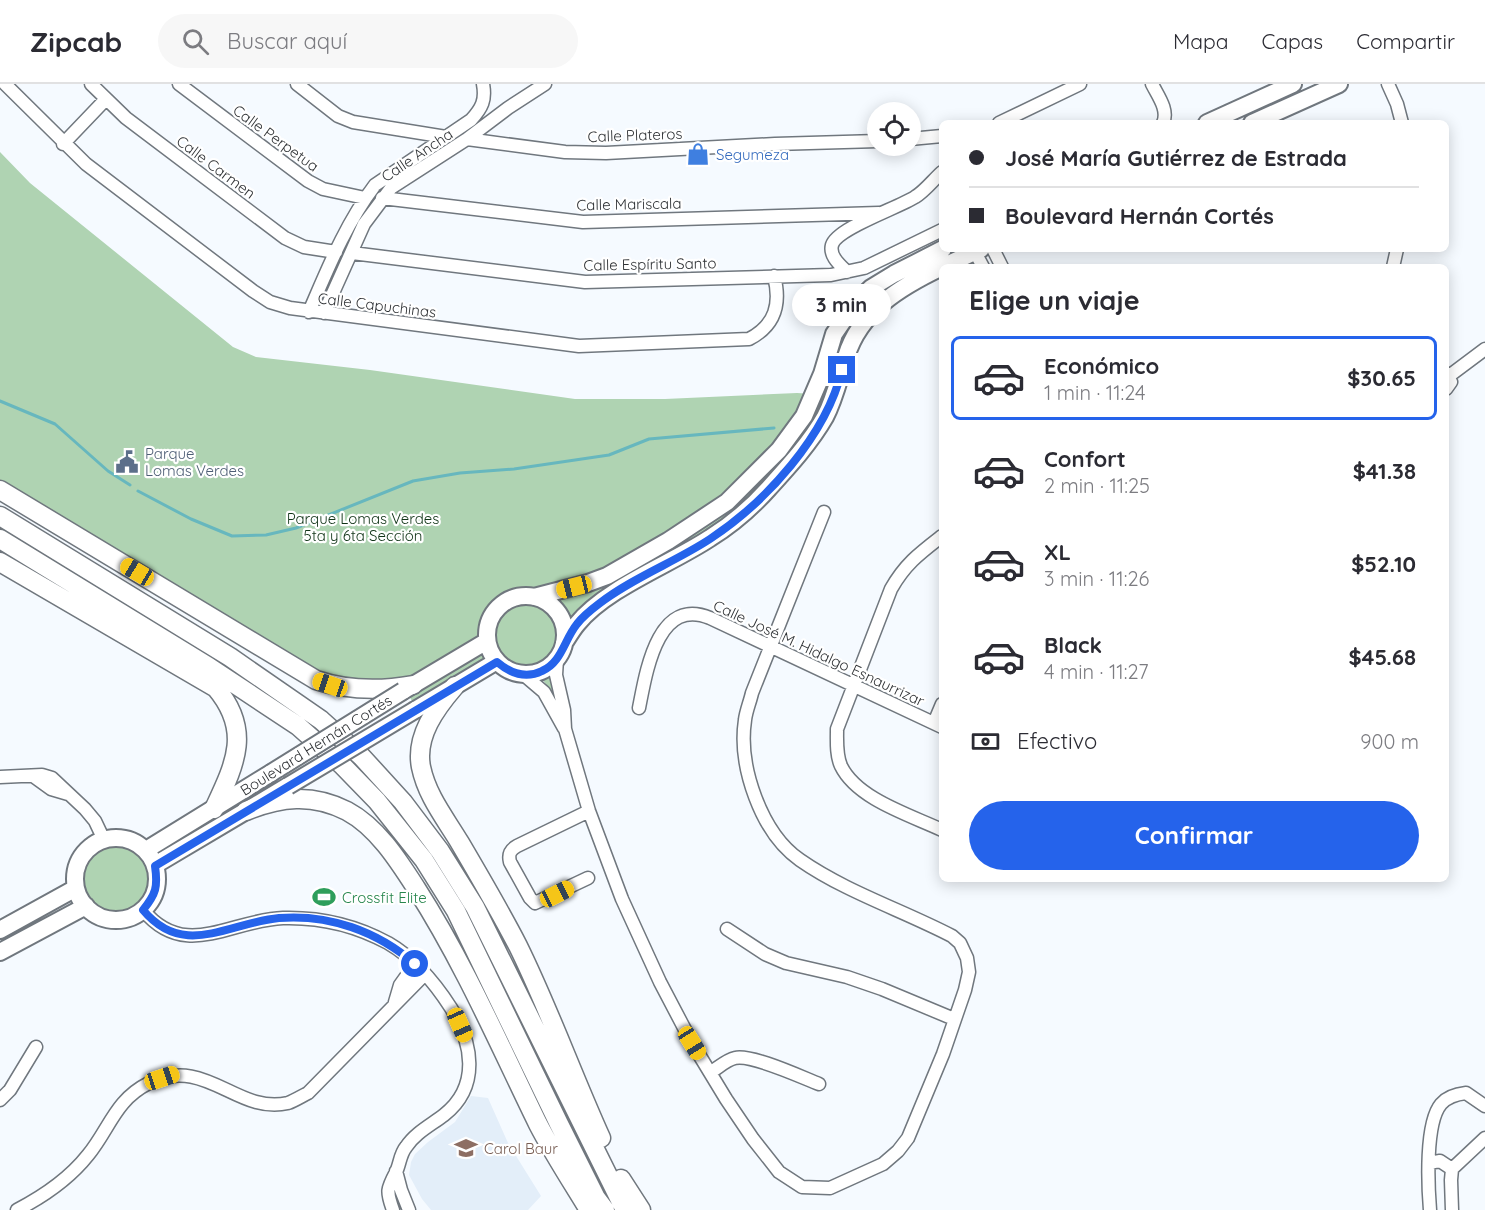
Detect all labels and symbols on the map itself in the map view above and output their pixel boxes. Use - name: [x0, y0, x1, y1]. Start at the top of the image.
- street label: Calle Perpetua: [229, 100, 323, 176]
- street label: Calle Ancha: [378, 124, 456, 186]
- street label: Calle Plateros: [587, 124, 683, 146]
- street label: Calle Carmen: [173, 131, 259, 203]
- shop icon: Segumeza: [685, 141, 711, 167]
- place label: Segumeza: [716, 145, 789, 164]
- street label: Calle Mariscala: [576, 194, 682, 214]
- street label: Calle Espíritu Santo: [583, 253, 717, 275]
- callout: 3 min: [792, 283, 892, 325]
- street label: Calle Capuchinas: [317, 288, 437, 322]
- route end: [828, 356, 855, 383]
- place label: Parque Lomas Verdes: [145, 444, 244, 480]
- public building icon: Parque Lomas Verdes: [114, 449, 140, 475]
- park label: Parque Lomas Verdes 5ta y 6ta Sección: [287, 509, 439, 545]
- car: [117, 555, 157, 589]
- car: [554, 574, 594, 600]
- street label: Calle José M. Hidalgo Esnaurrizar: [710, 596, 928, 710]
- car: [310, 671, 350, 699]
- street label: Boulevard Hernán Cortés: [237, 690, 395, 800]
- car: [537, 878, 577, 910]
- sports icon: Crossfit Elite: [311, 884, 337, 910]
- place label: Crossfit Elite: [342, 888, 427, 907]
- route start: [401, 950, 428, 977]
- car: [444, 1005, 476, 1045]
- car: [675, 1023, 709, 1063]
- car: [142, 1064, 182, 1092]
- school or university icon: Carol Baur: [453, 1135, 479, 1161]
- place label: Carol Baur: [484, 1139, 558, 1158]

